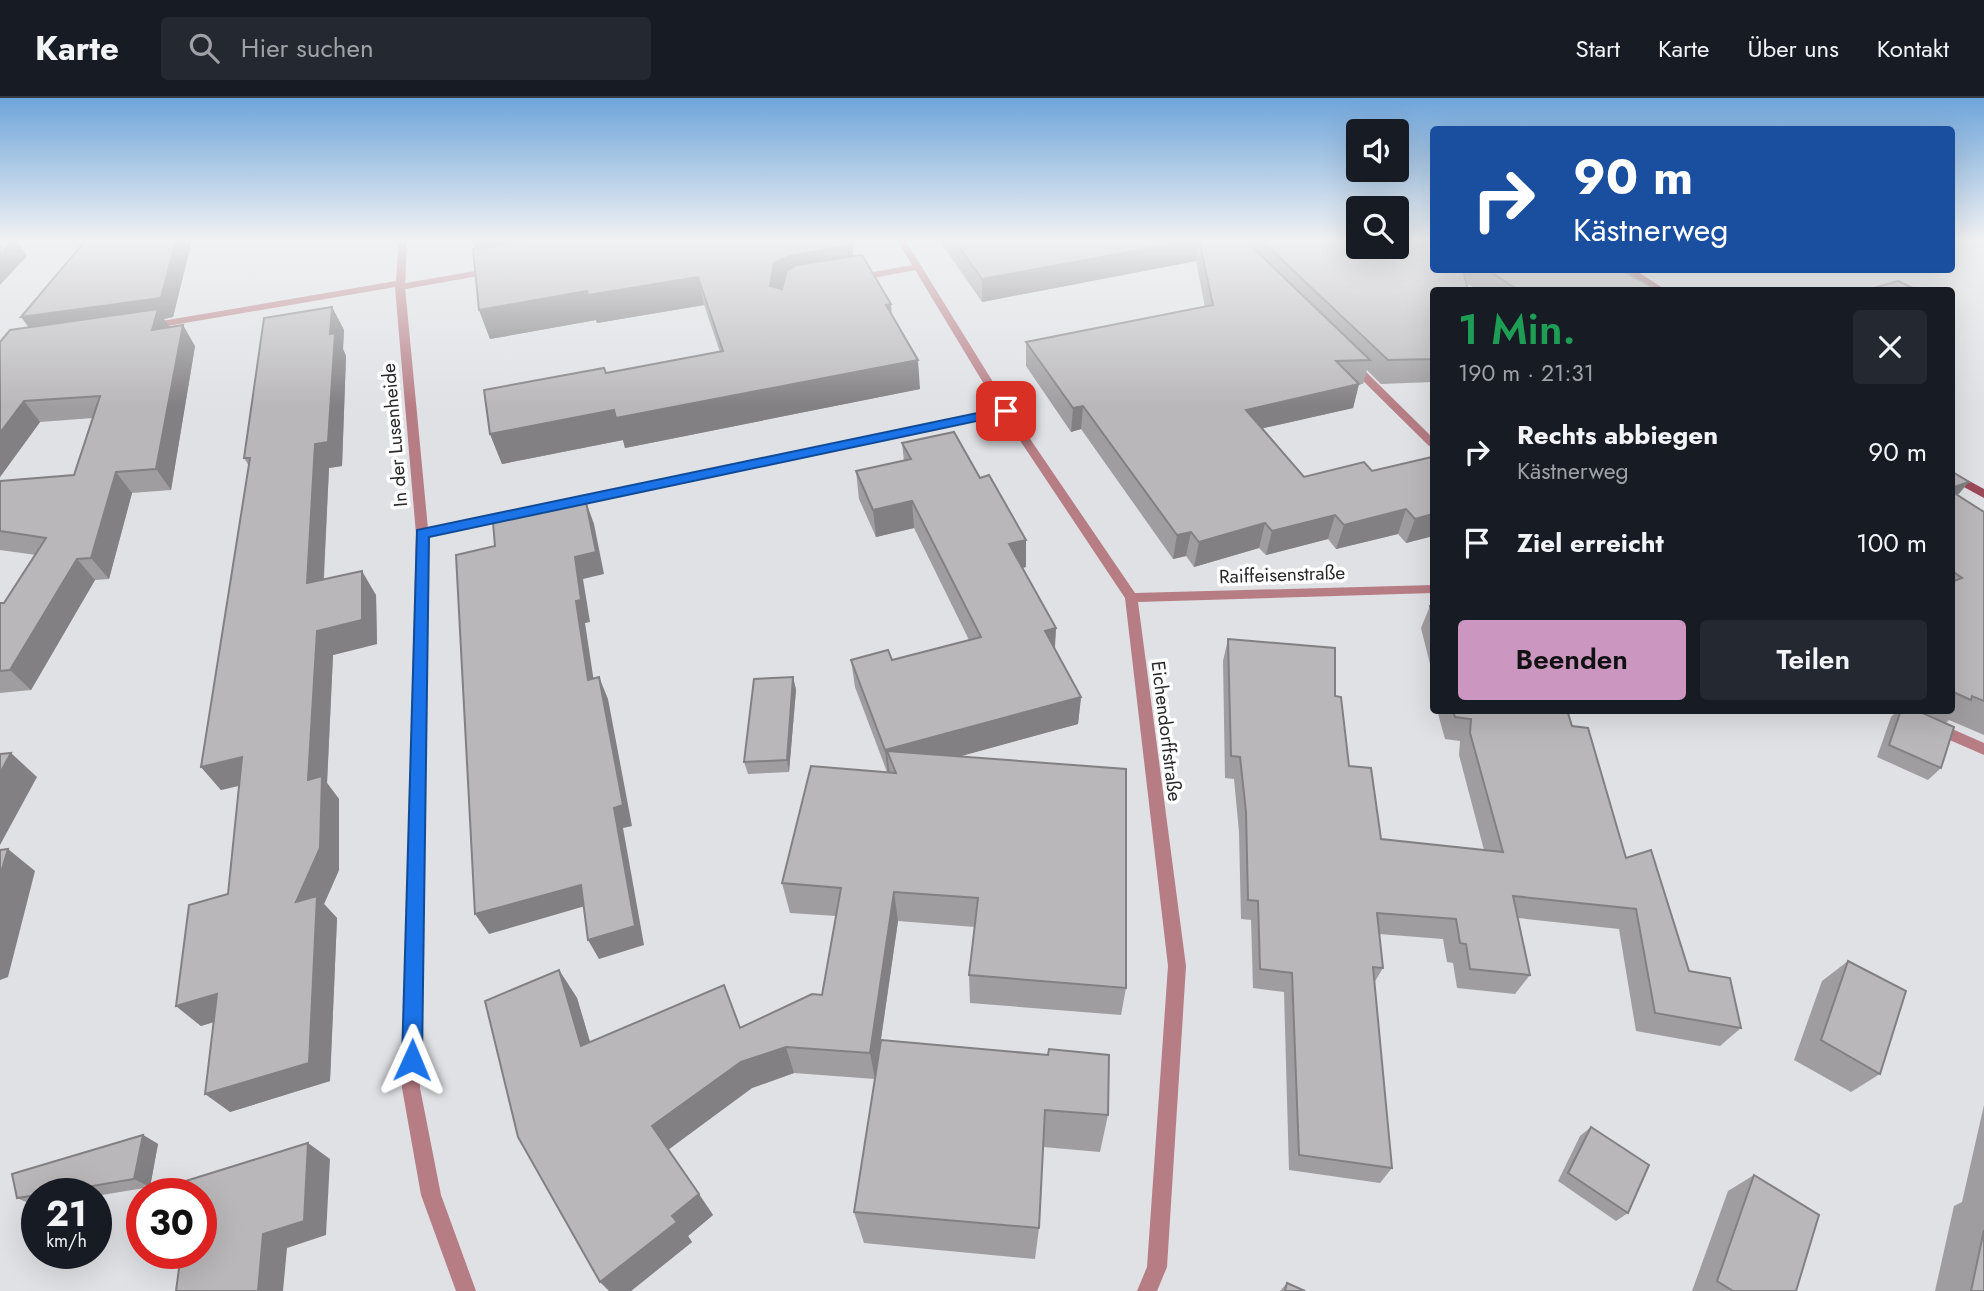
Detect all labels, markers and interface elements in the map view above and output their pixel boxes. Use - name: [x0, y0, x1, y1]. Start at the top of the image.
- search box: [161, 17, 651, 80]
- text: Karte: [35, 25, 119, 72]
- icon: search: [185, 29, 223, 67]
- text: Hier suchen: [241, 29, 374, 67]
- text: Start: [1576, 31, 1620, 66]
- text: Karte: [1658, 31, 1709, 66]
- text: Über uns: [1747, 31, 1839, 66]
- text: Kontakt: [1877, 31, 1949, 66]
- map controls: [1346, 119, 1409, 259]
- button: sound: [1346, 119, 1409, 182]
- text: 90 m: [1573, 142, 1693, 212]
- icon: right: [1458, 154, 1549, 245]
- button: search: [1346, 196, 1409, 259]
- text: Kästnerweg: [1573, 207, 1728, 253]
- text: 1 Min.: [1458, 299, 1576, 360]
- button: close: [1853, 310, 1927, 384]
- text: 190 m · 21:31: [1458, 356, 1594, 390]
- street label: In der Lusenheide: [375, 362, 414, 508]
- pin: [976, 381, 1036, 441]
- icon: arrive: [987, 392, 1025, 430]
- text: Rechts abbiegen: [1517, 416, 1718, 454]
- icon: right: [1458, 433, 1496, 471]
- text: 90 m: [1868, 433, 1927, 471]
- text: Kästnerweg: [1517, 454, 1629, 488]
- icon: arrive: [1458, 524, 1496, 562]
- text: Ziel erreicht: [1517, 524, 1664, 562]
- text: 100 m: [1856, 524, 1927, 562]
- street label: Raiffeisenstraße: [1219, 559, 1346, 590]
- button: Beenden: [1458, 620, 1686, 700]
- button: Teilen: [1700, 620, 1927, 700]
- street label: Eichendorffstraße: [1145, 659, 1189, 803]
- position arrow: [375, 1023, 449, 1097]
- speed limit sign: 30: [126, 1178, 217, 1269]
- text: 21: [46, 1189, 87, 1239]
- text: km/h: [46, 1228, 87, 1254]

